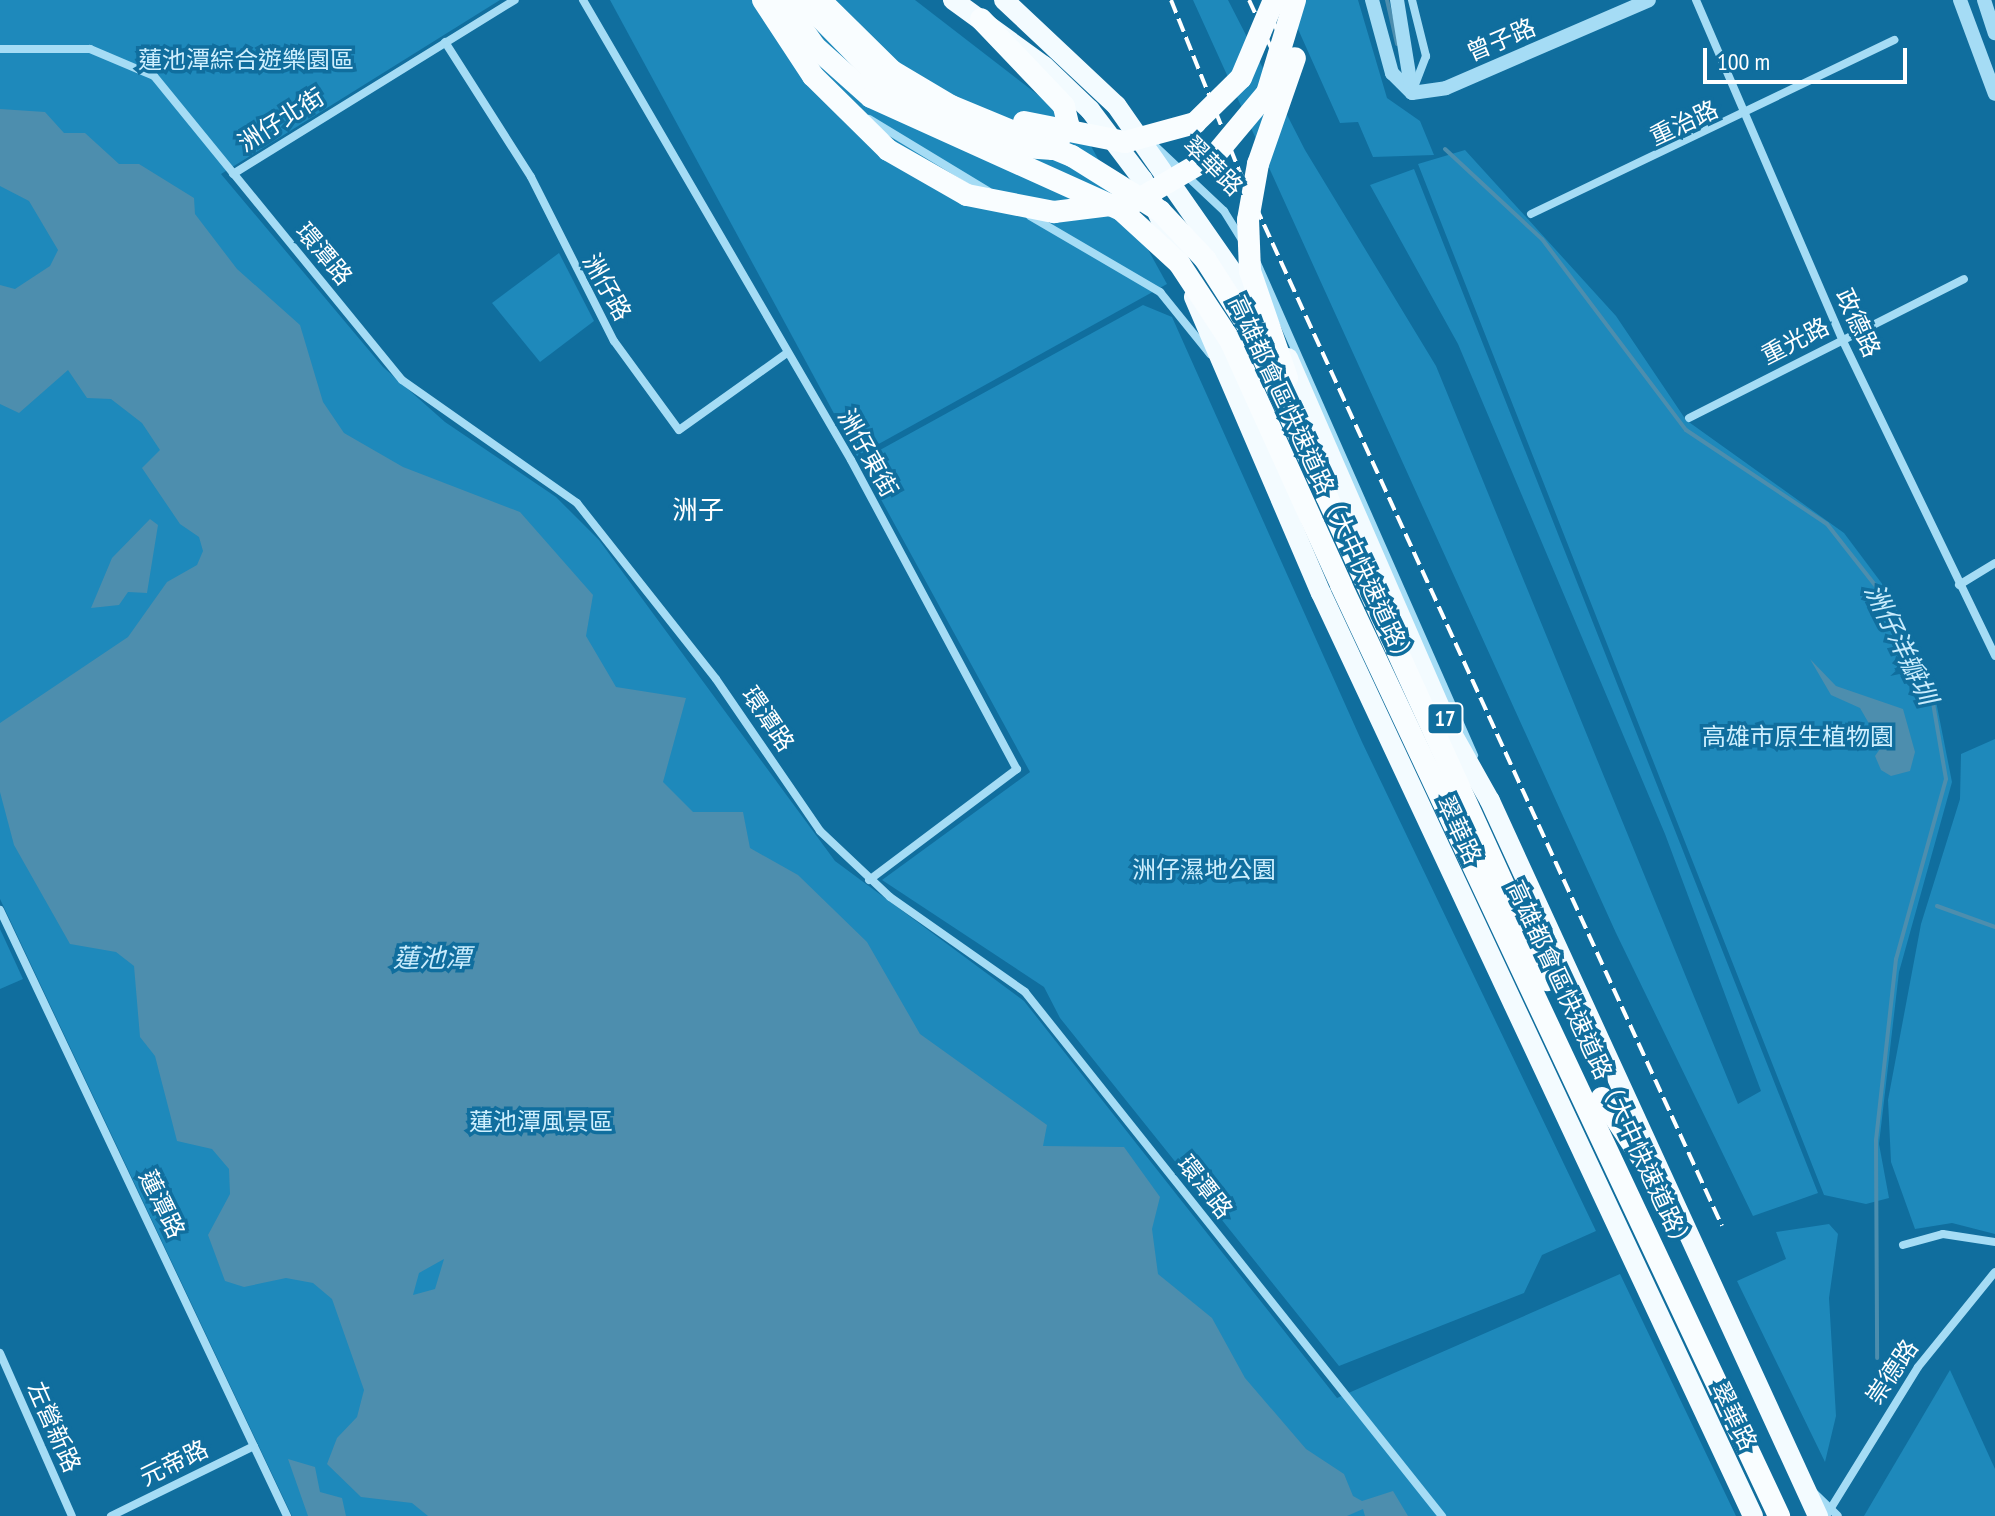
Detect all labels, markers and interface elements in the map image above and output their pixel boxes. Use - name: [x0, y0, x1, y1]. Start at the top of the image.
- street label: 曾子路: [1462, 13, 1540, 67]
- scale bar: [1707, 32, 1911, 82]
- park label: 蓮池潭綜合遊樂園區: [138, 46, 354, 74]
- text: 100 m: [1717, 46, 1770, 77]
- street label: 洲仔北街: [233, 82, 329, 158]
- street label: 重治路: [1645, 95, 1723, 151]
- street label: 翠華路: [1177, 130, 1249, 202]
- street label: 環潭路: [290, 217, 358, 291]
- street label: 洲仔路: [577, 249, 637, 325]
- street label: 政德路: [1830, 284, 1886, 362]
- street label: 高雄都會區快速道路（大中快速道路）: [1223, 291, 1421, 673]
- street label: 重光路: [1756, 312, 1834, 370]
- street label: 洲仔東街: [832, 404, 904, 502]
- district label: 洲子: [672, 494, 724, 526]
- water label: 洲仔洋瓣圳: [1858, 579, 1944, 709]
- street label: 環潭路: [736, 681, 800, 757]
- road number: 17: [1425, 701, 1465, 737]
- park label: 高雄市原生植物園: [1702, 723, 1894, 751]
- street label: 翠華路: [1431, 791, 1487, 869]
- park label: 洲仔濕地公園: [1132, 856, 1276, 884]
- street label: 高雄都會區快速道路（大中快速道路）: [1501, 876, 1699, 1258]
- water label: 蓮池潭: [393, 942, 471, 974]
- park label: 蓮池潭風景區: [469, 1108, 613, 1136]
- street label: 環潭路: [1171, 1150, 1239, 1224]
- street label: 蓮潭路: [133, 1165, 191, 1243]
- street label: 崇德路: [1860, 1334, 1924, 1410]
- street label: 左營新路: [21, 1377, 87, 1477]
- street label: 翠華路: [1705, 1377, 1763, 1455]
- street label: 元帝路: [135, 1434, 213, 1492]

